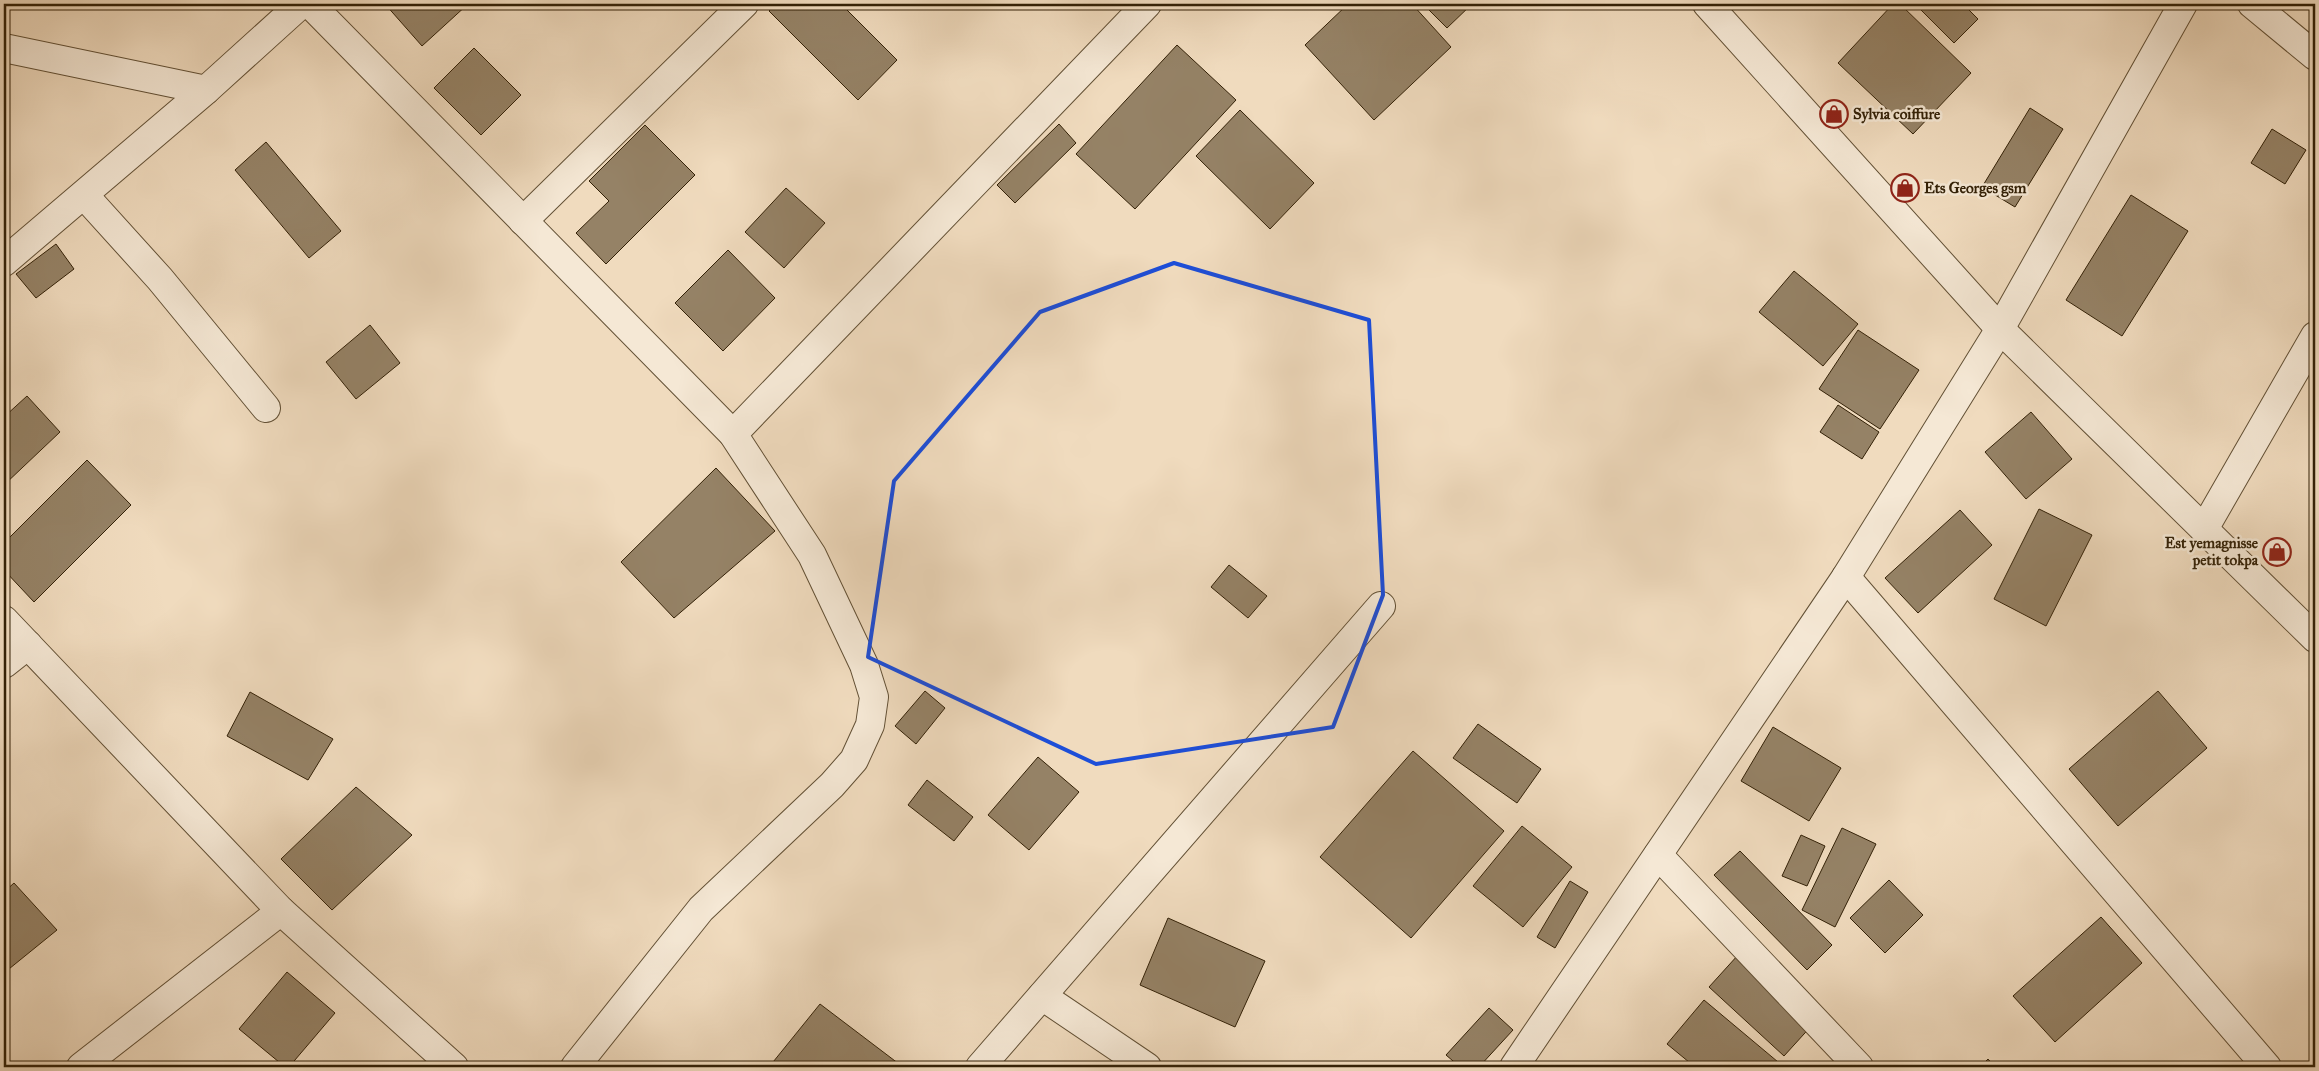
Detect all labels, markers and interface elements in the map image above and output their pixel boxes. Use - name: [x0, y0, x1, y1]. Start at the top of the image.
- shop icon: Sylvia coiffure: [1819, 99, 1849, 129]
- place label: Sylvia coiffure: [1853, 105, 1941, 124]
- shop icon: Ets Georges gsm: [1890, 173, 1920, 203]
- place label: Ets Georges gsm: [1924, 179, 2027, 198]
- place label: Est yemagnisse petit tokpa: [2165, 534, 2259, 570]
- shop icon: Est yemagnisse petit tokpa: [2262, 537, 2292, 567]

